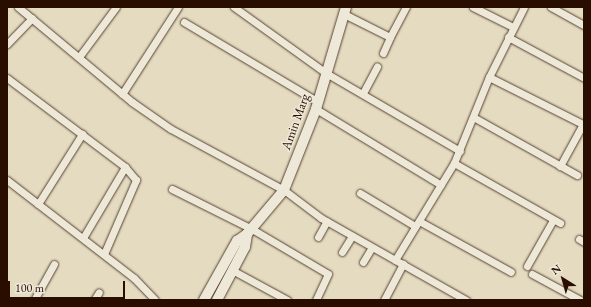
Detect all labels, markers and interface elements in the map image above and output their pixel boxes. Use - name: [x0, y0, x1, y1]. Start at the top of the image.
- street label: Amin Marg: [279, 92, 313, 152]
- north arrow: [543, 259, 583, 299]
- text: N: [548, 261, 564, 278]
- scale bar: [10, 273, 127, 299]
- text: 100 m: [15, 280, 44, 296]

